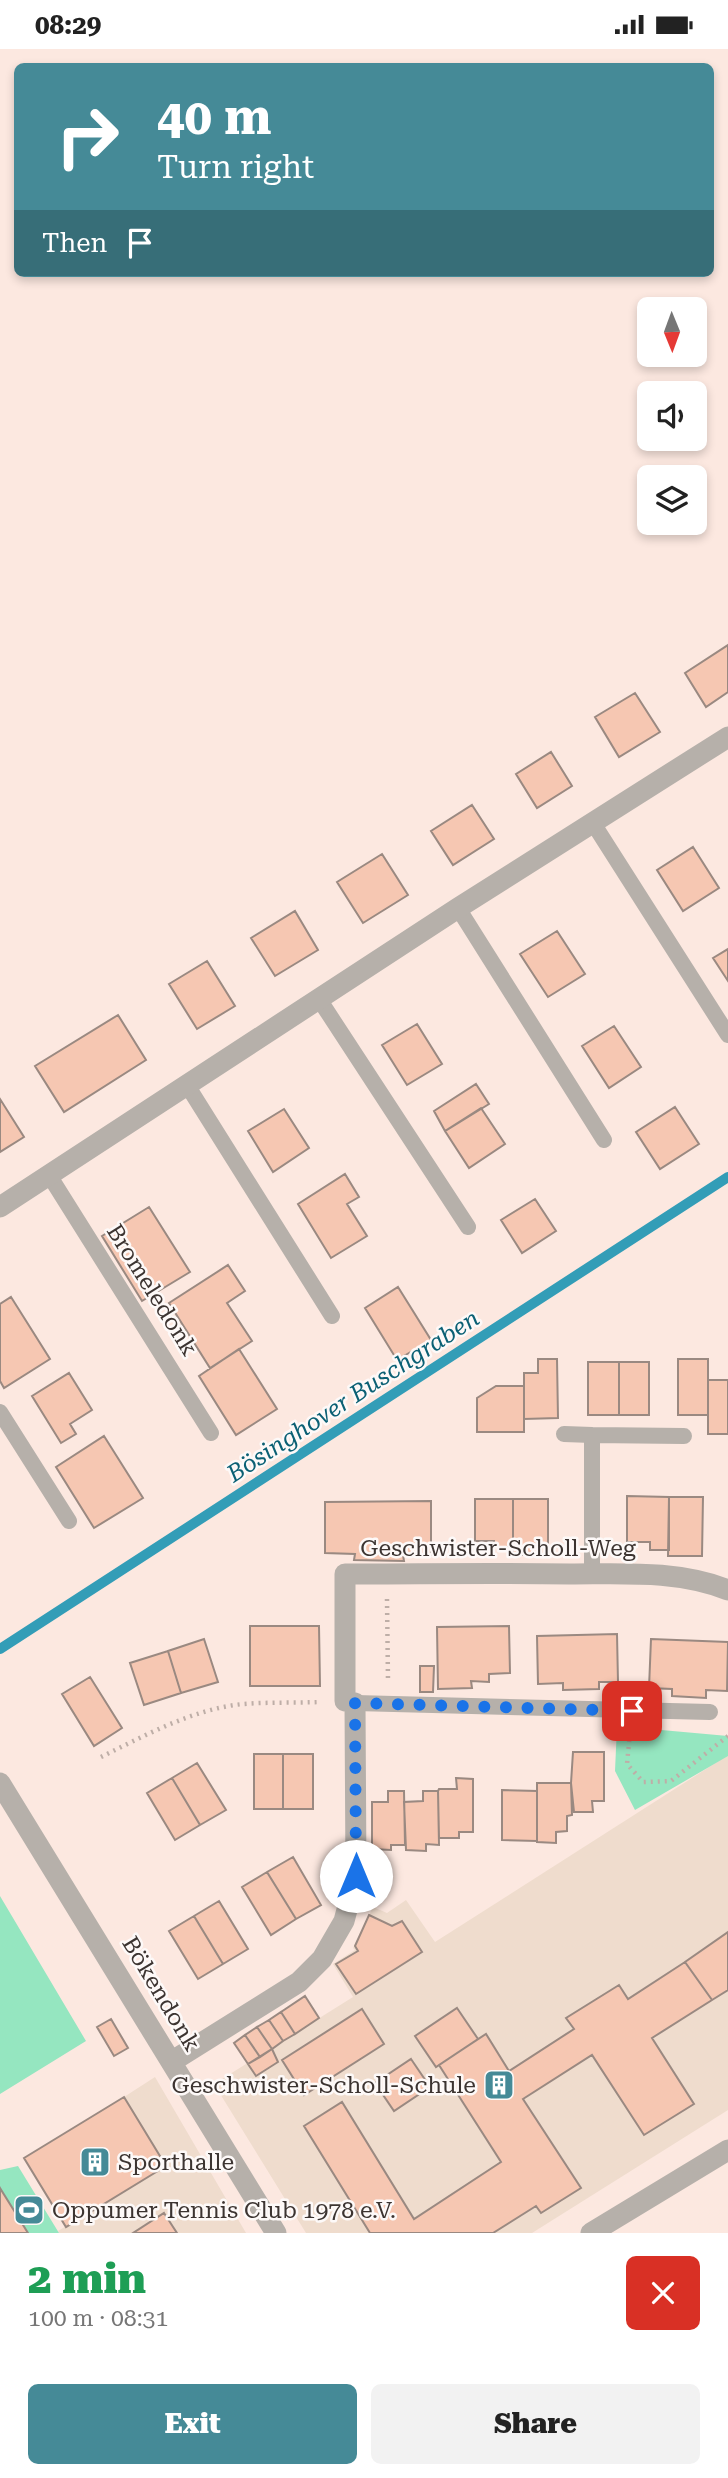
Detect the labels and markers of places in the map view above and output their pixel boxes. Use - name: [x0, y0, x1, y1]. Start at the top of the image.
- pin: [602, 1681, 662, 1741]
- building icon: Geschwister-Scholl-Schule: [482, 2068, 516, 2102]
- place label: Geschwister-Scholl-Schule: [171, 2072, 476, 2099]
- building icon: Sporthalle: [78, 2145, 112, 2179]
- place label: Sporthalle: [118, 2149, 234, 2176]
- sports icon: Oppumer Tennis Club 1978 e.V.: [12, 2193, 46, 2227]
- place label: Oppumer Tennis Club 1978 e.V.: [52, 2197, 396, 2224]

